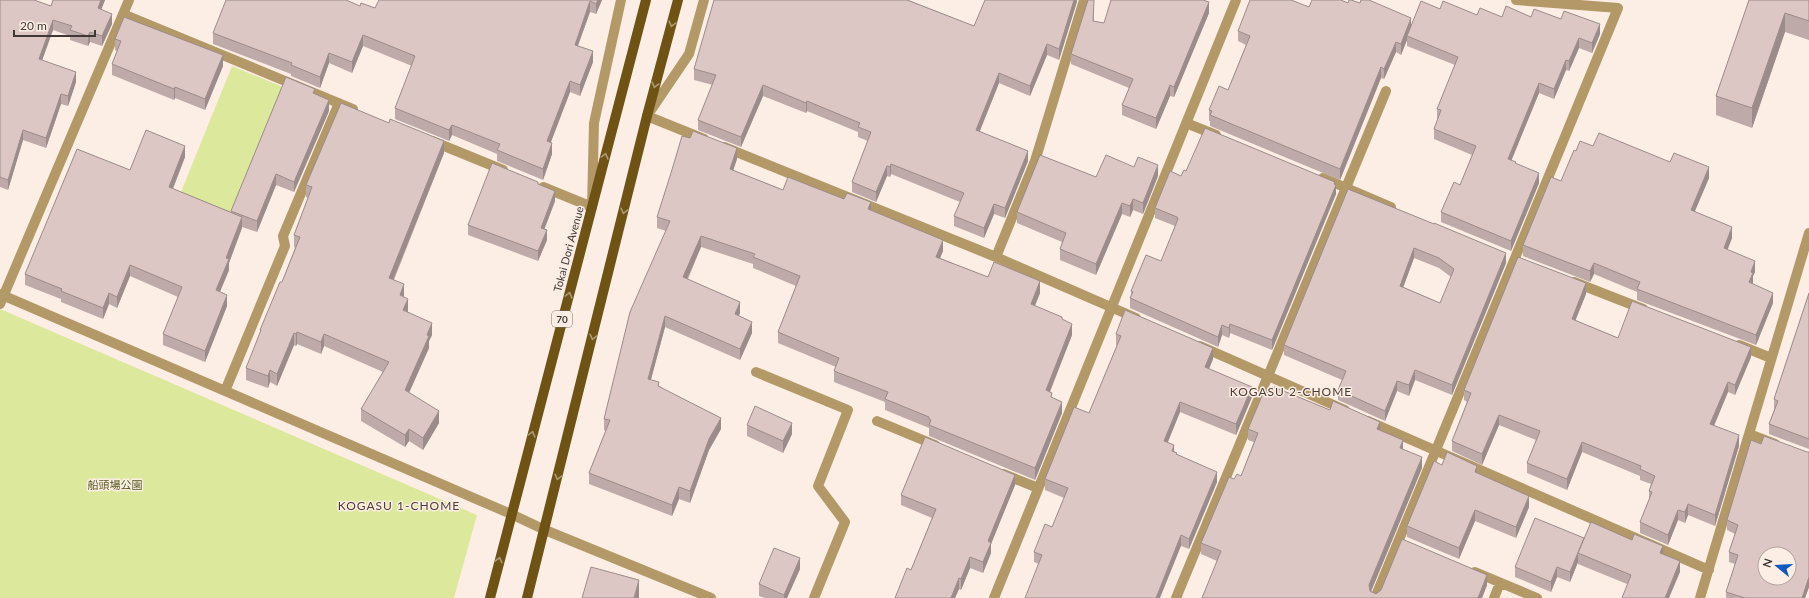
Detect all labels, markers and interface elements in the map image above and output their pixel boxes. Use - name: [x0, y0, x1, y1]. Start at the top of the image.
- scale bar: [14, 12, 95, 38]
- text: 20 m: [20, 18, 47, 33]
- one-way arrow: [668, 20, 677, 27]
- one-way arrow: [651, 81, 660, 88]
- one-way arrow: [600, 153, 609, 160]
- street label: Tokai Dori Avenue: [550, 205, 586, 293]
- one-way arrow: [620, 208, 628, 214]
- one-way arrow: [564, 292, 572, 298]
- road number: 70: [552, 311, 572, 327]
- one-way arrow: [589, 334, 597, 340]
- district label: KOGASU 2-CHOME: [1230, 384, 1352, 399]
- one-way arrow: [527, 431, 536, 438]
- one-way arrow: [555, 474, 563, 480]
- park label: 船頭場公園: [88, 478, 143, 491]
- district label: KOGASU 1-CHOME: [338, 498, 460, 513]
- north arrow: [1757, 546, 1797, 586]
- one-way arrow: [495, 557, 503, 563]
- text: N: [1760, 557, 1775, 569]

